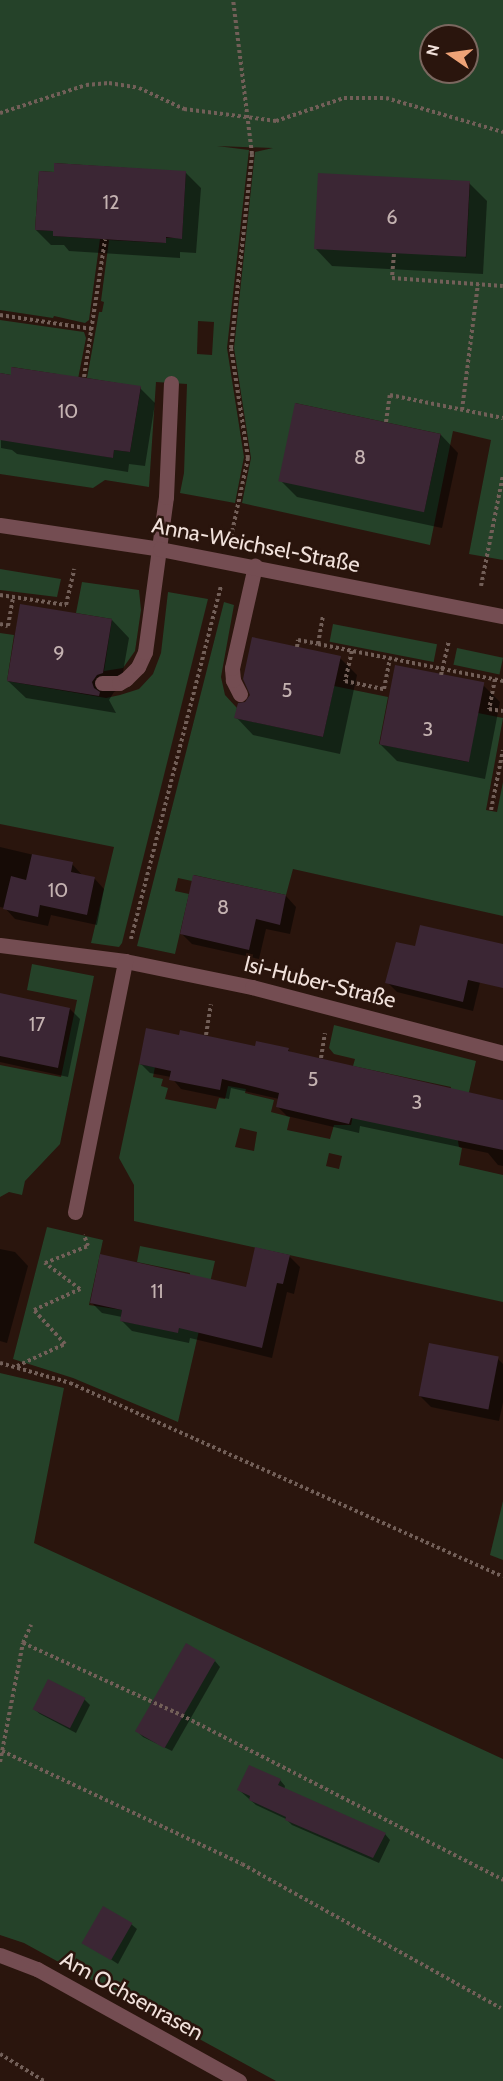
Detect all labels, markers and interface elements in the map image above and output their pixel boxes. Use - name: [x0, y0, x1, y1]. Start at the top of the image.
- north arrow: [419, 24, 479, 84]
- text: N: [422, 43, 443, 58]
- house number: 12: [103, 190, 119, 214]
- house number: 6: [386, 205, 398, 229]
- house number: 10: [58, 399, 78, 423]
- house number: 8: [354, 445, 366, 469]
- street label: Anna-Weichsel-Straße: [150, 512, 362, 578]
- house number: 9: [53, 641, 65, 665]
- house number: 5: [282, 678, 292, 702]
- house number: 3: [423, 717, 433, 741]
- house number: 10: [48, 878, 68, 902]
- house number: 8: [217, 895, 229, 919]
- street label: Isi-Huber-Straße: [241, 950, 399, 1014]
- house number: 17: [29, 1012, 45, 1036]
- house number: 5: [308, 1067, 318, 1091]
- house number: 3: [412, 1090, 422, 1114]
- house number: 11: [150, 1279, 164, 1303]
- street label: Am Ochsenrasen: [56, 1946, 208, 2046]

